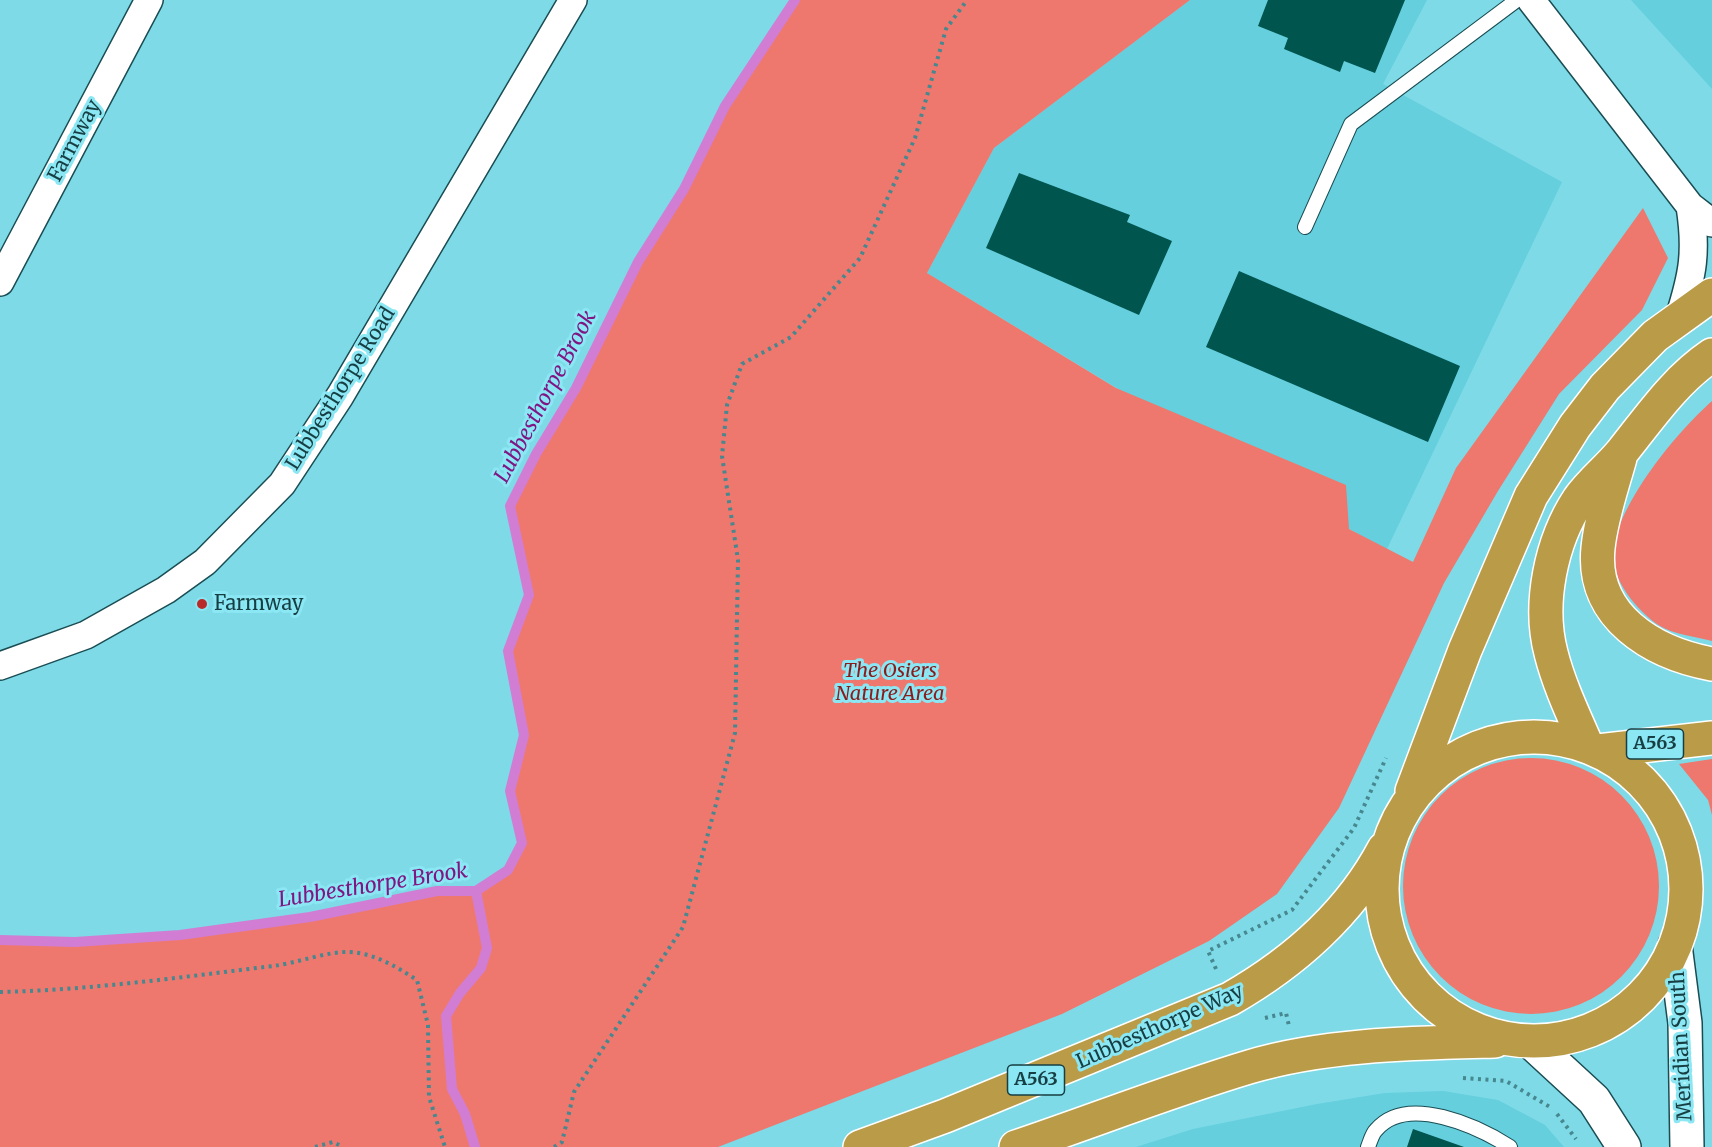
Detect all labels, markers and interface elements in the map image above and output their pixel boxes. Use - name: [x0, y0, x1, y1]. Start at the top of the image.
- street label: Farmway: [43, 96, 107, 186]
- street label: Lubbesthorpe Road: [281, 303, 401, 475]
- water label: Lubbesthorpe Brook: [490, 307, 602, 487]
- place label: Farmway: [214, 592, 303, 616]
- marker: Farmway: [195, 597, 209, 611]
- park label: The Osiers Nature Area: [836, 659, 944, 706]
- road number: A563: [1626, 729, 1684, 759]
- water label: Lubbesthorpe Brook: [277, 859, 469, 913]
- street label: Meridian South: [1666, 971, 1698, 1121]
- street label: Lubbesthorpe Way: [1073, 979, 1247, 1075]
- road number: A563: [1008, 1065, 1064, 1095]

